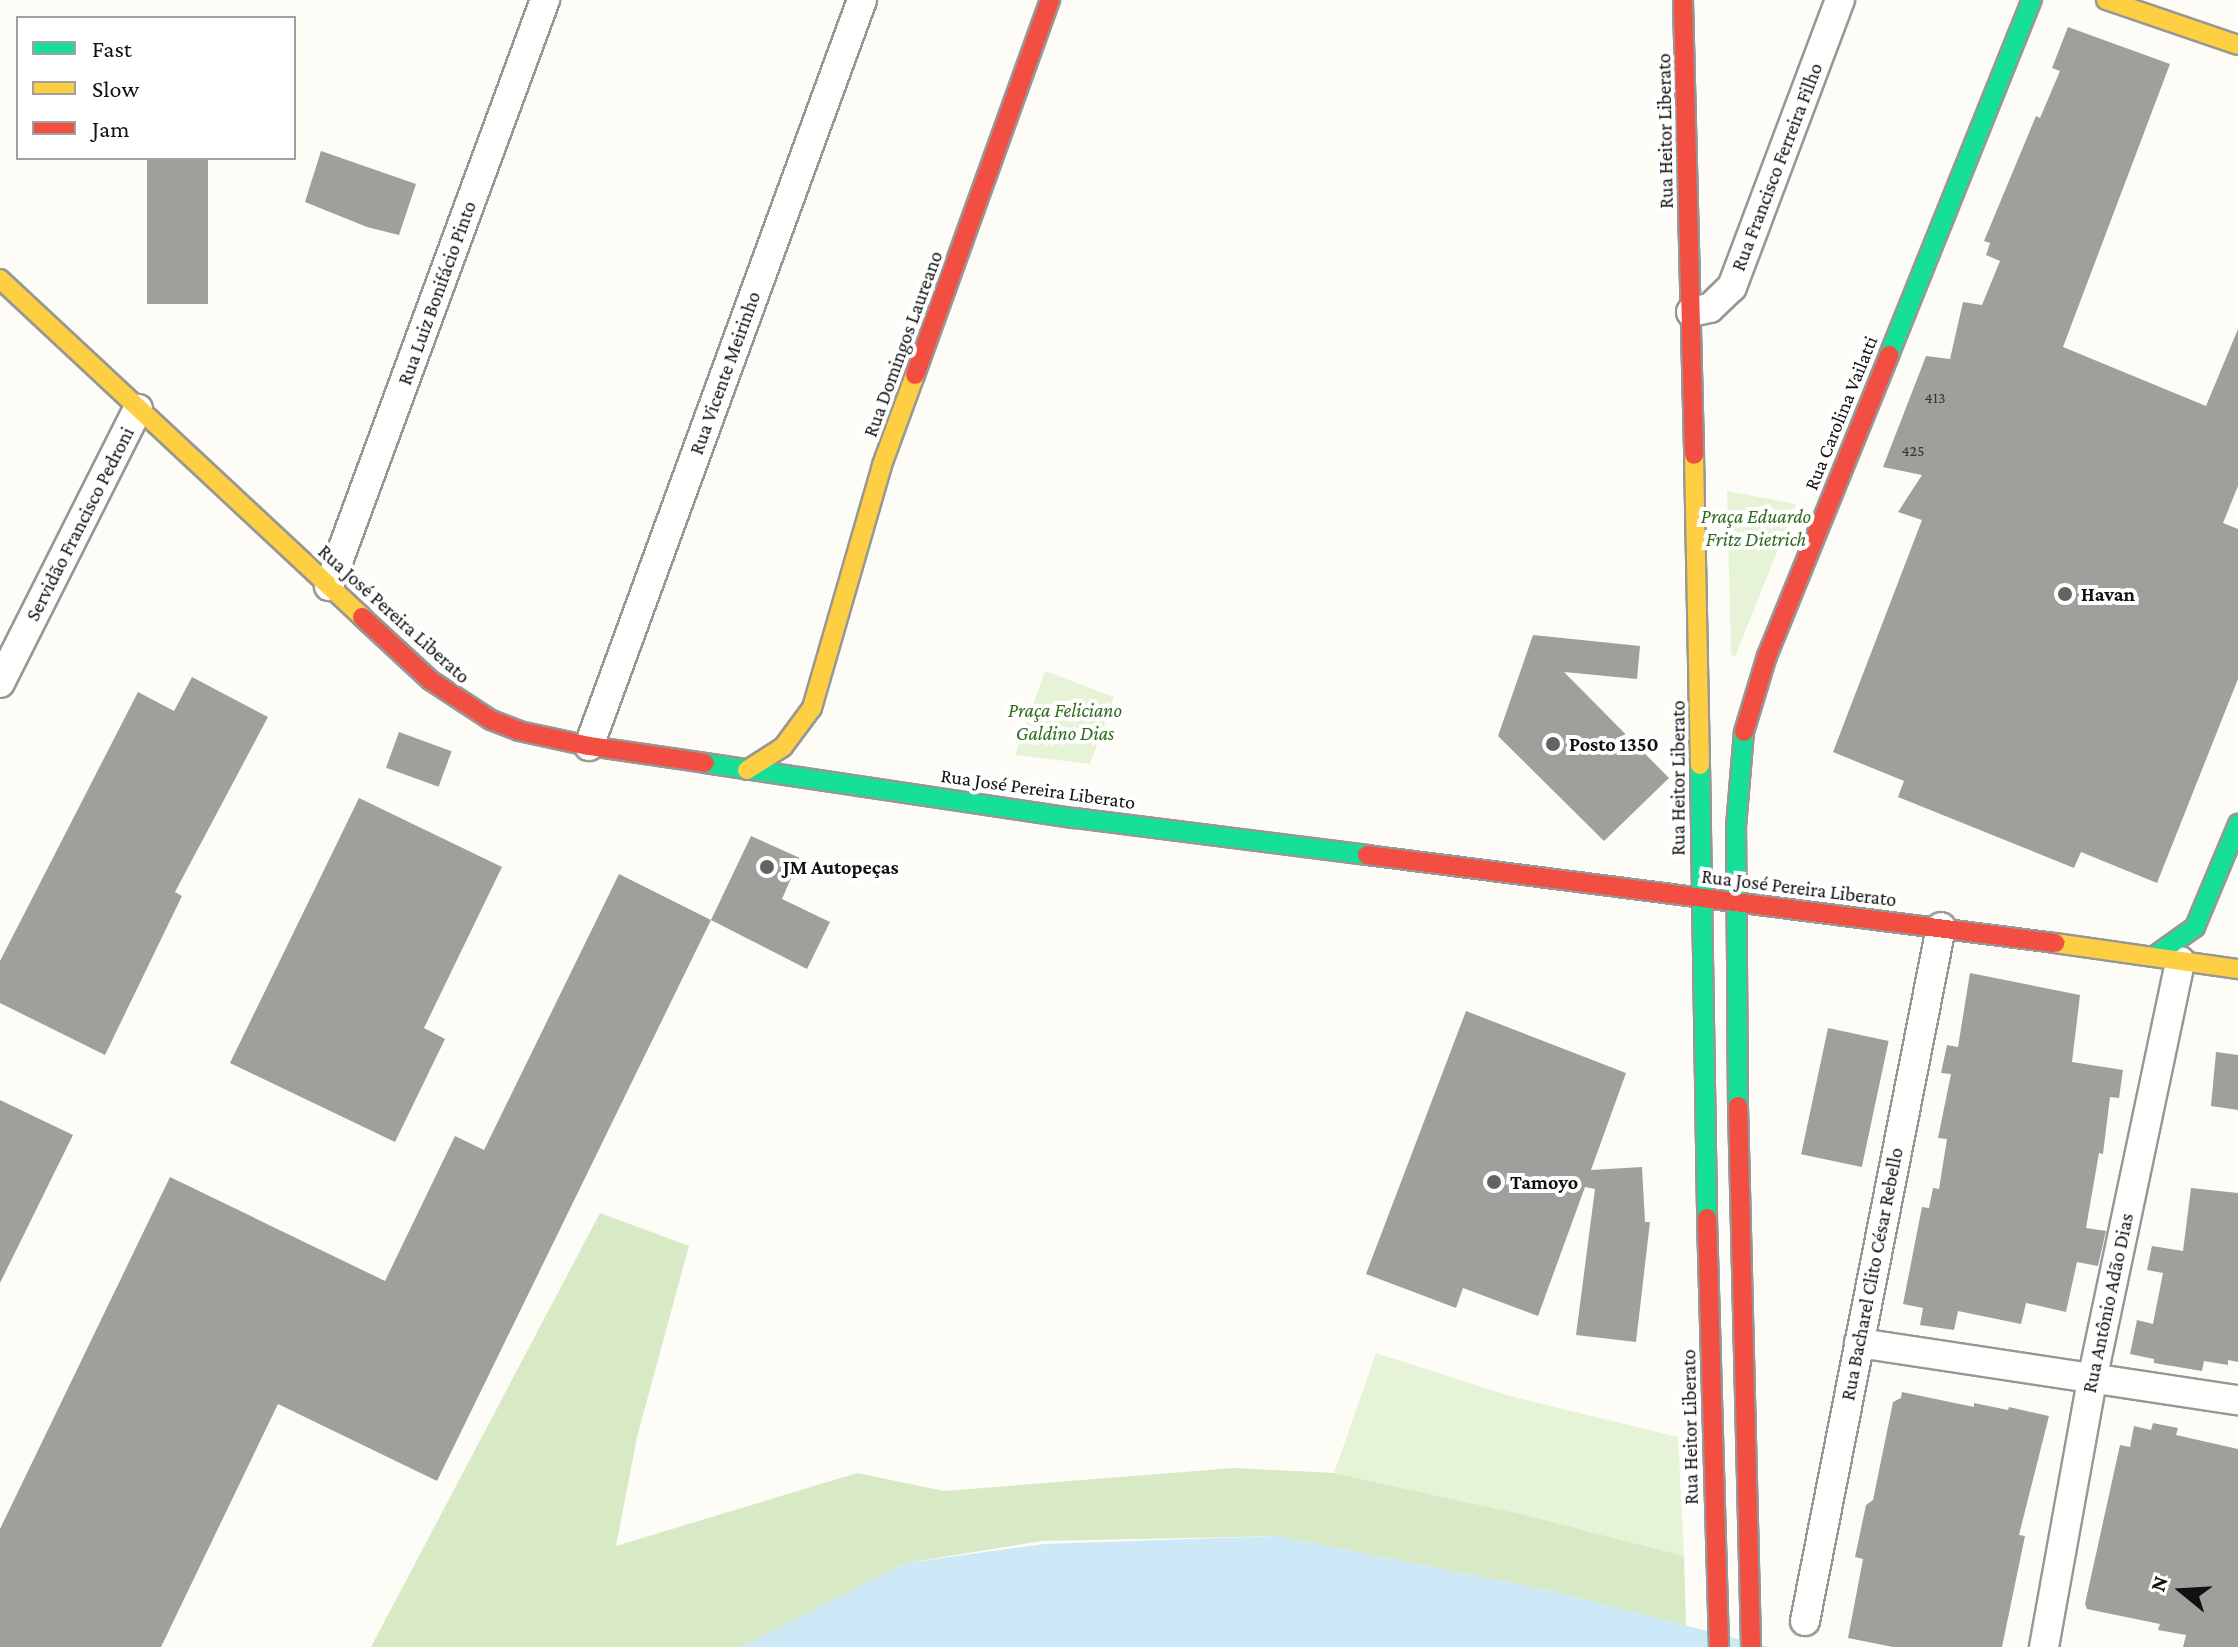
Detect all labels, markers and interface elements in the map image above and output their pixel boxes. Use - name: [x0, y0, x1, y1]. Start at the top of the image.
- legend: [16, 16, 296, 160]
- text: Fast: [92, 35, 132, 62]
- street label: Rua Heitor Liberato: [1652, 53, 1678, 209]
- street label: Rua Francisco Ferreira Filho: [1726, 60, 1828, 274]
- text: Slow: [92, 75, 139, 102]
- text: Jam: [92, 115, 130, 142]
- street label: Rua Luiz Bonifácio Pinto: [393, 198, 481, 388]
- street label: Rua Domingos Laureano: [858, 248, 948, 440]
- street label: Rua Vicente Meirinho: [684, 288, 766, 458]
- street label: Rua Carolina Vailatti: [1799, 332, 1883, 494]
- house number: 413: [1924, 388, 1946, 408]
- street label: Servidão Francisco Pedroni: [21, 423, 139, 625]
- house number: 425: [1901, 441, 1925, 461]
- park label: Praça Eduardo Fritz Dietrich: [1701, 504, 1811, 551]
- street label: Rua José Pereira Liberato: [313, 539, 475, 689]
- place label: Havan: [2081, 582, 2135, 606]
- marker: Havan: [2056, 585, 2074, 603]
- park label: Praça Feliciano Galdino Dias: [1008, 699, 1122, 746]
- street label: Rua Heitor Liberato: [1666, 700, 1690, 856]
- place label: Posto 1350: [1569, 732, 1659, 756]
- marker: Posto 1350: [1544, 735, 1562, 753]
- street label: Rua José Pereira Liberato: [939, 763, 1137, 815]
- place label: JM Autopeças: [783, 855, 899, 879]
- marker: JM Autopeças: [758, 858, 776, 876]
- street label: Rua José Pereira Liberato: [1700, 864, 1898, 912]
- street label: Rua Bacharel Clito César Rebello: [1836, 1145, 1908, 1403]
- place label: Tamoyo: [1510, 1170, 1578, 1194]
- marker: Tamoyo: [1485, 1173, 1503, 1191]
- street label: Rua Antônio Adão Dias: [2077, 1211, 2139, 1395]
- street label: Rua Heitor Liberato: [1677, 1349, 1703, 1505]
- north arrow: [2142, 1551, 2222, 1631]
- text: N: [2144, 1572, 2173, 1594]

